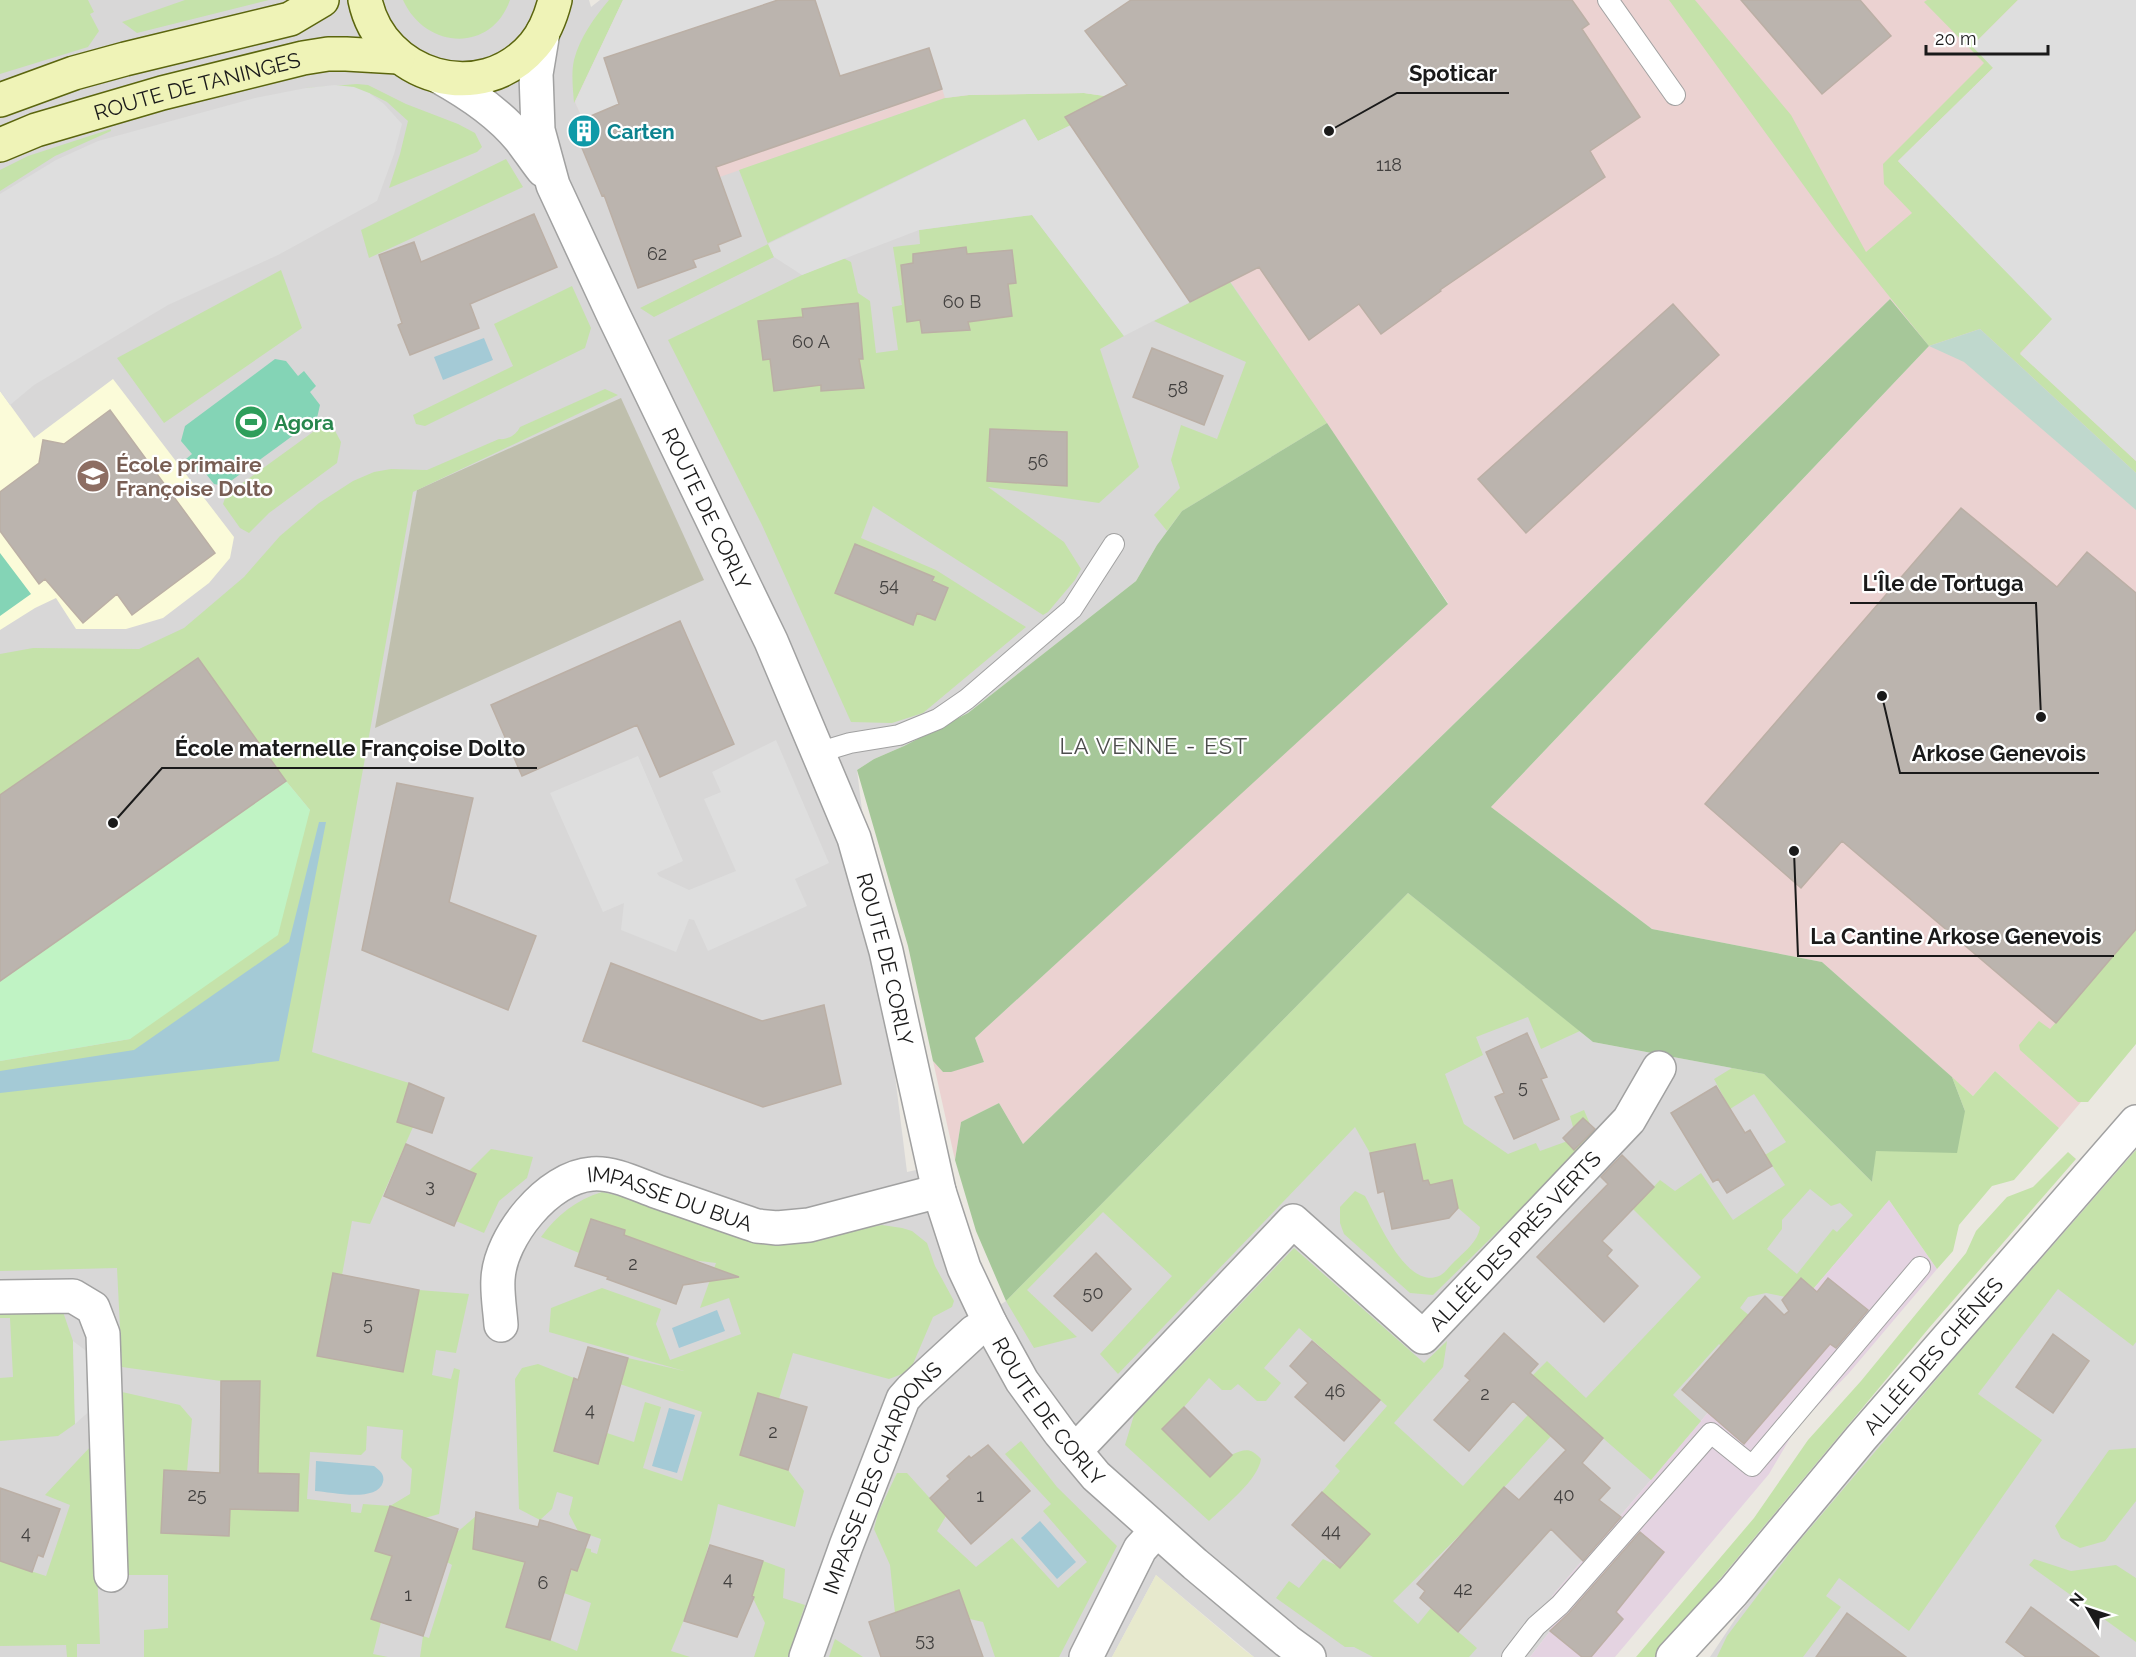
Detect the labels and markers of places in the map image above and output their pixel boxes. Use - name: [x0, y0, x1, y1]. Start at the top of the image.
- callout: Spoticar: [1397, 53, 1509, 93]
- building icon: Carten: [566, 113, 602, 149]
- place label: Carten: [607, 119, 675, 144]
- sports icon: Agora: [233, 404, 269, 440]
- place label: Agora: [274, 410, 334, 435]
- place label: École primaire Françoise Dolto: [116, 452, 273, 501]
- school or university icon: École primaire Françoise Dolto: [75, 458, 111, 494]
- callout: L'Île de Tortuga: [1850, 563, 2036, 603]
- callout: École maternelle Françoise Dolto: [162, 728, 537, 768]
- callout: Arkose Genevois: [1900, 733, 2099, 773]
- callout: La Cantine Arkose Genevois: [1798, 916, 2114, 956]

